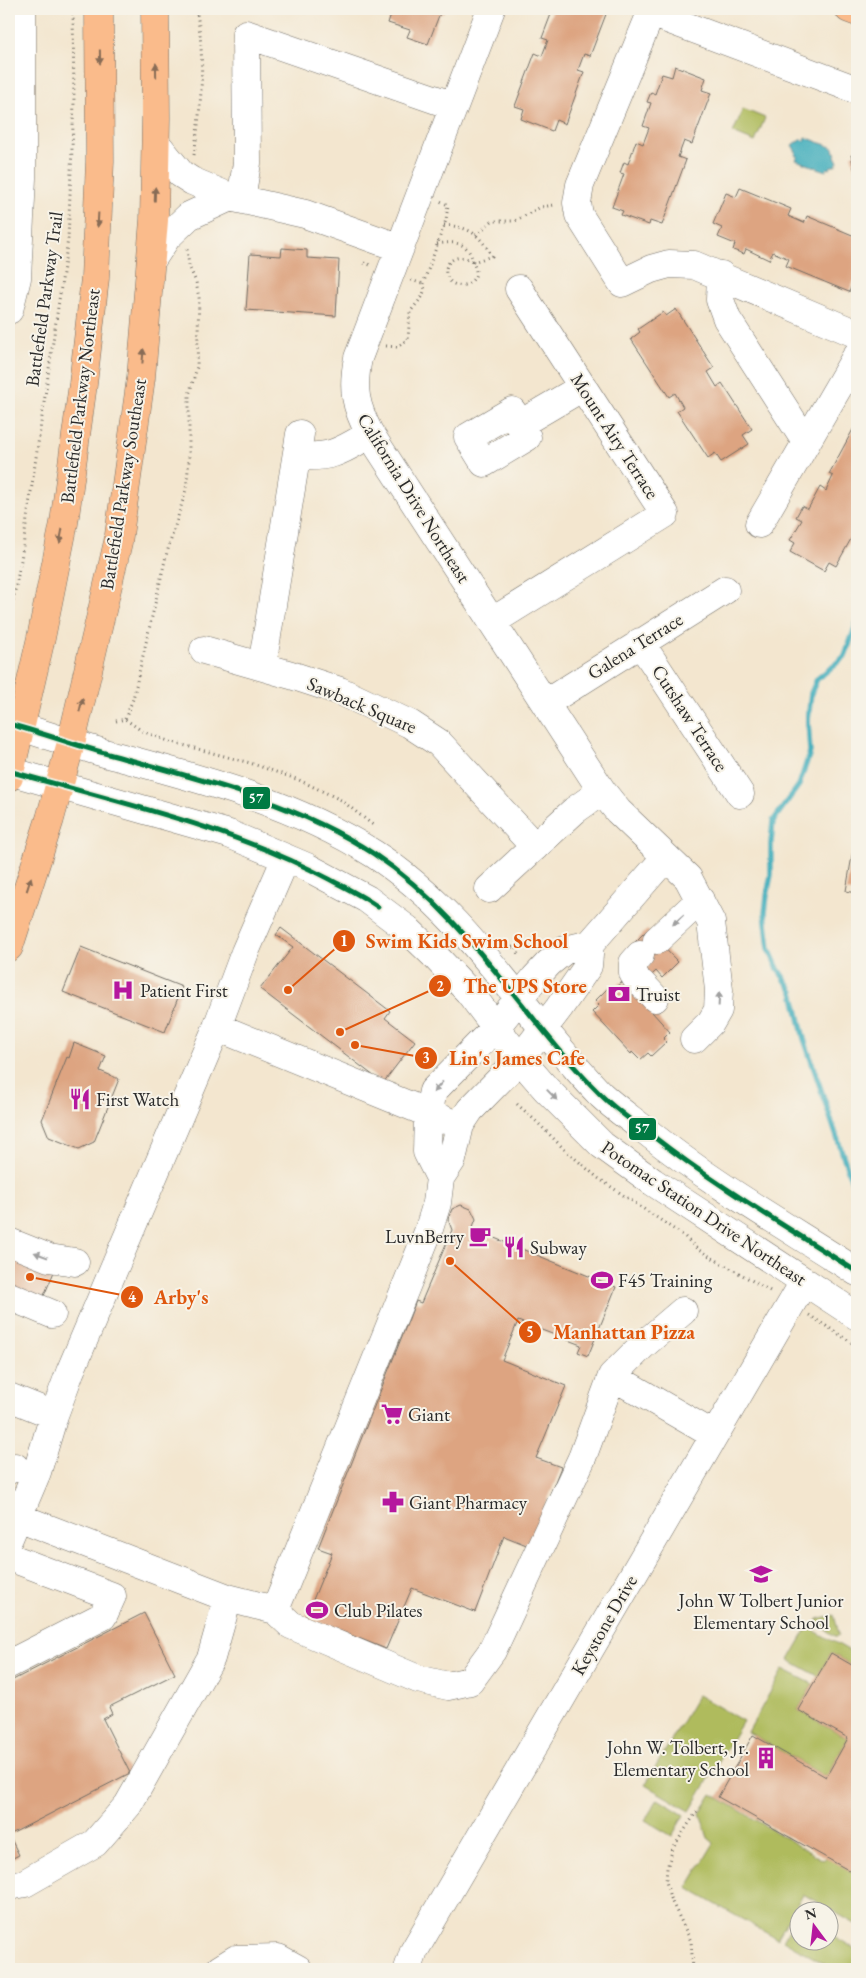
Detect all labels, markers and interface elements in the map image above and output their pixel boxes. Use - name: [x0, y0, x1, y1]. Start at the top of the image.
- one-way arrow: [97, 50, 105, 66]
- one-way arrow: [152, 61, 160, 77]
- one-way arrow: [151, 186, 159, 202]
- street label: Battlefield Parkway Trail: [19, 209, 69, 388]
- one-way arrow: [93, 212, 101, 228]
- street label: Battlefield Parkway Northeast: [54, 287, 106, 505]
- one-way arrow: [139, 348, 147, 364]
- street label: Mount Airy Terrace: [565, 368, 665, 504]
- street label: Battlefield Parkway Southeast: [94, 377, 152, 591]
- street label: California Drive Northeast: [352, 408, 476, 588]
- one-way arrow: [57, 528, 65, 544]
- street label: Galena Terrace: [583, 607, 687, 685]
- street label: Cutshaw Terrace: [646, 660, 734, 776]
- street label: Sawback Square: [303, 671, 421, 739]
- one-way arrow: [77, 698, 85, 713]
- line badge: 57: [242, 786, 271, 810]
- text: 57: [249, 789, 264, 807]
- one-way arrow: [26, 876, 34, 891]
- one-way arrow: [672, 914, 684, 926]
- callout: Swim Kids Swim School: [331, 923, 579, 958]
- text: Swim Kids Swim School: [366, 928, 569, 954]
- text: 1: [340, 931, 348, 950]
- callout: The UPS Store: [428, 969, 597, 1004]
- text: The UPS Store: [463, 973, 587, 999]
- text: 2: [436, 976, 444, 995]
- hospital icon: Patient First: [110, 977, 136, 1003]
- place label: Patient First: [140, 978, 228, 1003]
- bank icon: Truist: [606, 981, 632, 1007]
- place label: Truist: [636, 982, 680, 1007]
- one-way arrow: [715, 991, 723, 1007]
- callout: Lin's James Cafe: [414, 1040, 594, 1075]
- text: Lin's James Cafe: [449, 1045, 585, 1071]
- text: 3: [422, 1048, 430, 1067]
- one-way arrow: [433, 1080, 444, 1093]
- restaurant icon: First Watch: [67, 1086, 93, 1112]
- place label: First Watch: [96, 1087, 179, 1112]
- one-way arrow: [546, 1089, 558, 1101]
- line badge: 57: [628, 1117, 657, 1141]
- text: 57: [635, 1119, 650, 1137]
- street label: Potomac Station Drive Northeast: [596, 1135, 812, 1291]
- cafe icon: LuvnBerry: [467, 1223, 493, 1249]
- place label: LuvnBerry: [385, 1224, 465, 1249]
- restaurant icon: Subway: [501, 1234, 527, 1260]
- place label: Subway: [530, 1235, 587, 1260]
- one-way arrow: [33, 1251, 48, 1259]
- sports icon: F45 Training: [589, 1267, 615, 1293]
- place label: F45 Training: [618, 1268, 713, 1293]
- callout: Arby's: [119, 1279, 219, 1314]
- text: Arby's: [153, 1284, 208, 1310]
- text: 4: [128, 1287, 137, 1306]
- callout: Manhattan Pizza: [518, 1314, 705, 1349]
- text: Manhattan Pizza: [553, 1319, 695, 1345]
- text: 5: [526, 1322, 534, 1341]
- supermarket icon: Giant: [379, 1401, 405, 1427]
- place label: Giant: [408, 1402, 450, 1427]
- pharmacy icon: Giant Pharmacy: [380, 1489, 406, 1515]
- place label: Giant Pharmacy: [409, 1490, 528, 1515]
- school or university icon: John W Tolbert Junior Elementary School: [748, 1561, 774, 1587]
- street label: Keystone Drive: [565, 1570, 643, 1680]
- place label: John W Tolbert Junior Elementary School: [676, 1588, 844, 1635]
- sports icon: Club Pilates: [304, 1597, 330, 1623]
- place label: Club Pilates: [334, 1598, 422, 1623]
- place label: John W. Tolbert, Jr. Elementary School: [605, 1735, 749, 1782]
- building icon: John W. Tolbert, Jr. Elementary School: [753, 1745, 779, 1771]
- north arrow: [788, 1900, 838, 1950]
- text: N: [803, 1903, 819, 1924]

